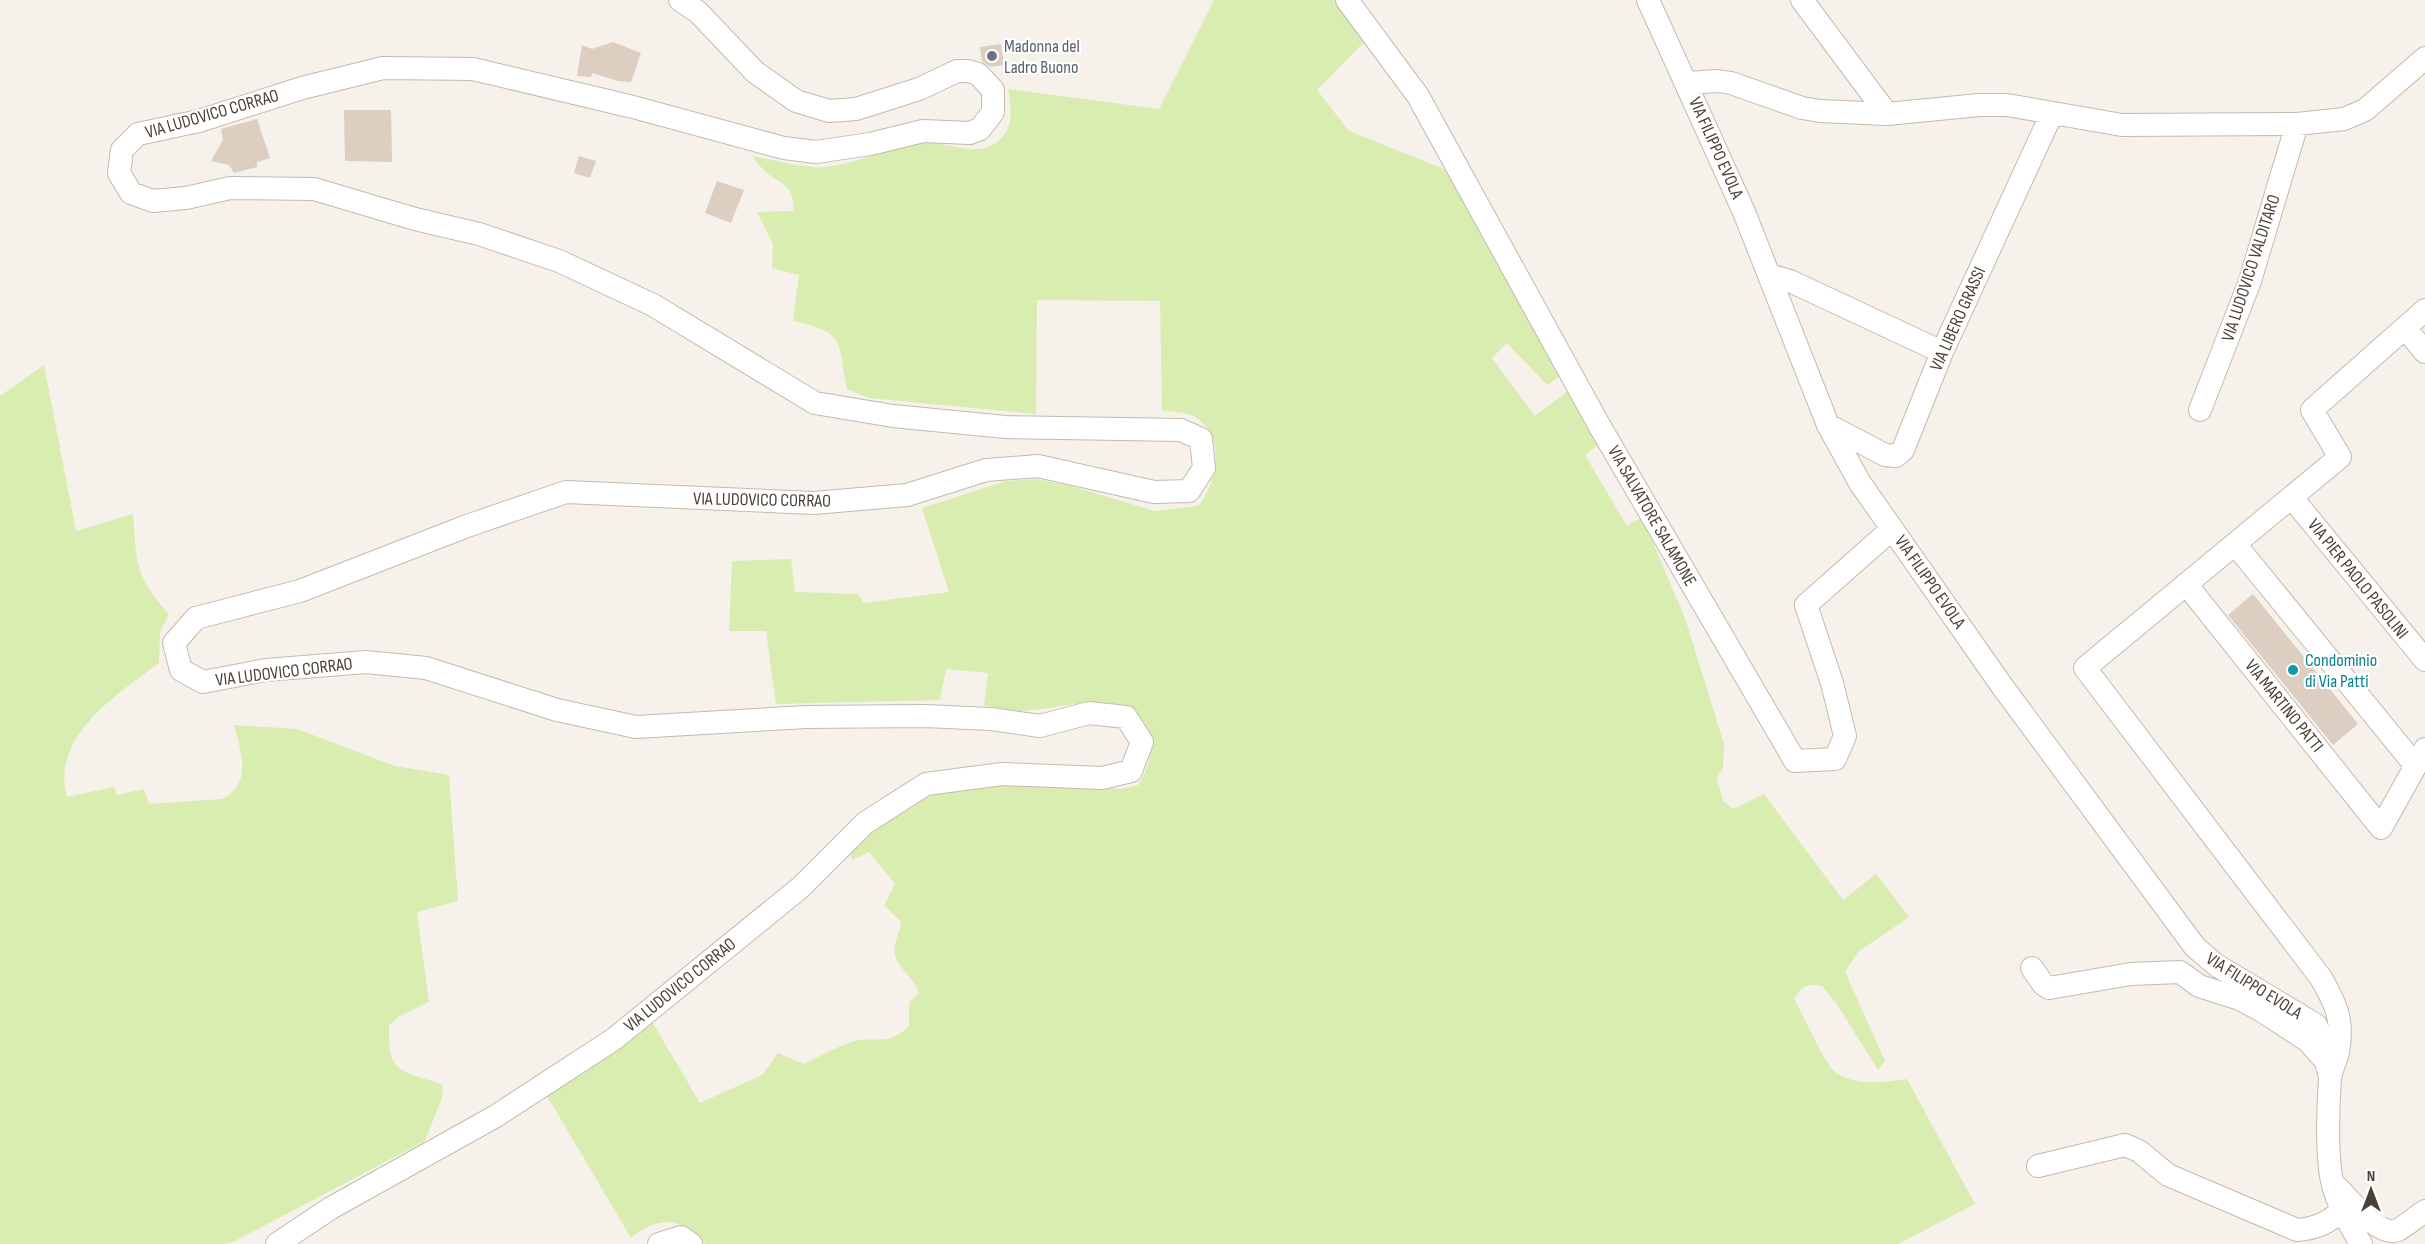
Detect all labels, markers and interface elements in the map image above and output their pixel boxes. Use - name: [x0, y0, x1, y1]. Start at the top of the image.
- place label: Madonna del Ladro Buono: [1004, 36, 1080, 78]
- marker: Madonna del Ladro Buono: [985, 49, 999, 63]
- street label: VIA LUDOVICO CORRAO: [143, 85, 281, 143]
- street label: VIA FILIPPO EVOLA: [1684, 94, 1748, 202]
- street label: VIA LUDOVICO VALDITARO: [2217, 192, 2285, 344]
- street label: VIA LIBERO GRASSI: [1926, 264, 1990, 374]
- street label: VIA SALVATORE SALAMONE: [1603, 442, 1701, 590]
- street label: VIA LUDOVICO CORRAO: [693, 488, 831, 512]
- street label: VIA PIER PAOLO PASOLINI: [2303, 515, 2413, 643]
- street label: VIA FILIPPO EVOLA: [1890, 531, 1970, 633]
- place label: Condominio di Via Patti: [2305, 650, 2377, 692]
- street label: VIA LUDOVICO CORRAO: [214, 653, 354, 691]
- street label: VIA MARTINO PATTI: [2240, 655, 2328, 757]
- marker: Condominio di Via Patti: [2286, 663, 2300, 677]
- street label: VIA LUDOVICO CORRAO: [620, 934, 740, 1036]
- street label: VIA FILIPPO EVOLA: [2202, 948, 2306, 1024]
- north arrow: [2341, 1160, 2401, 1220]
- text: N: [2367, 1167, 2375, 1186]

